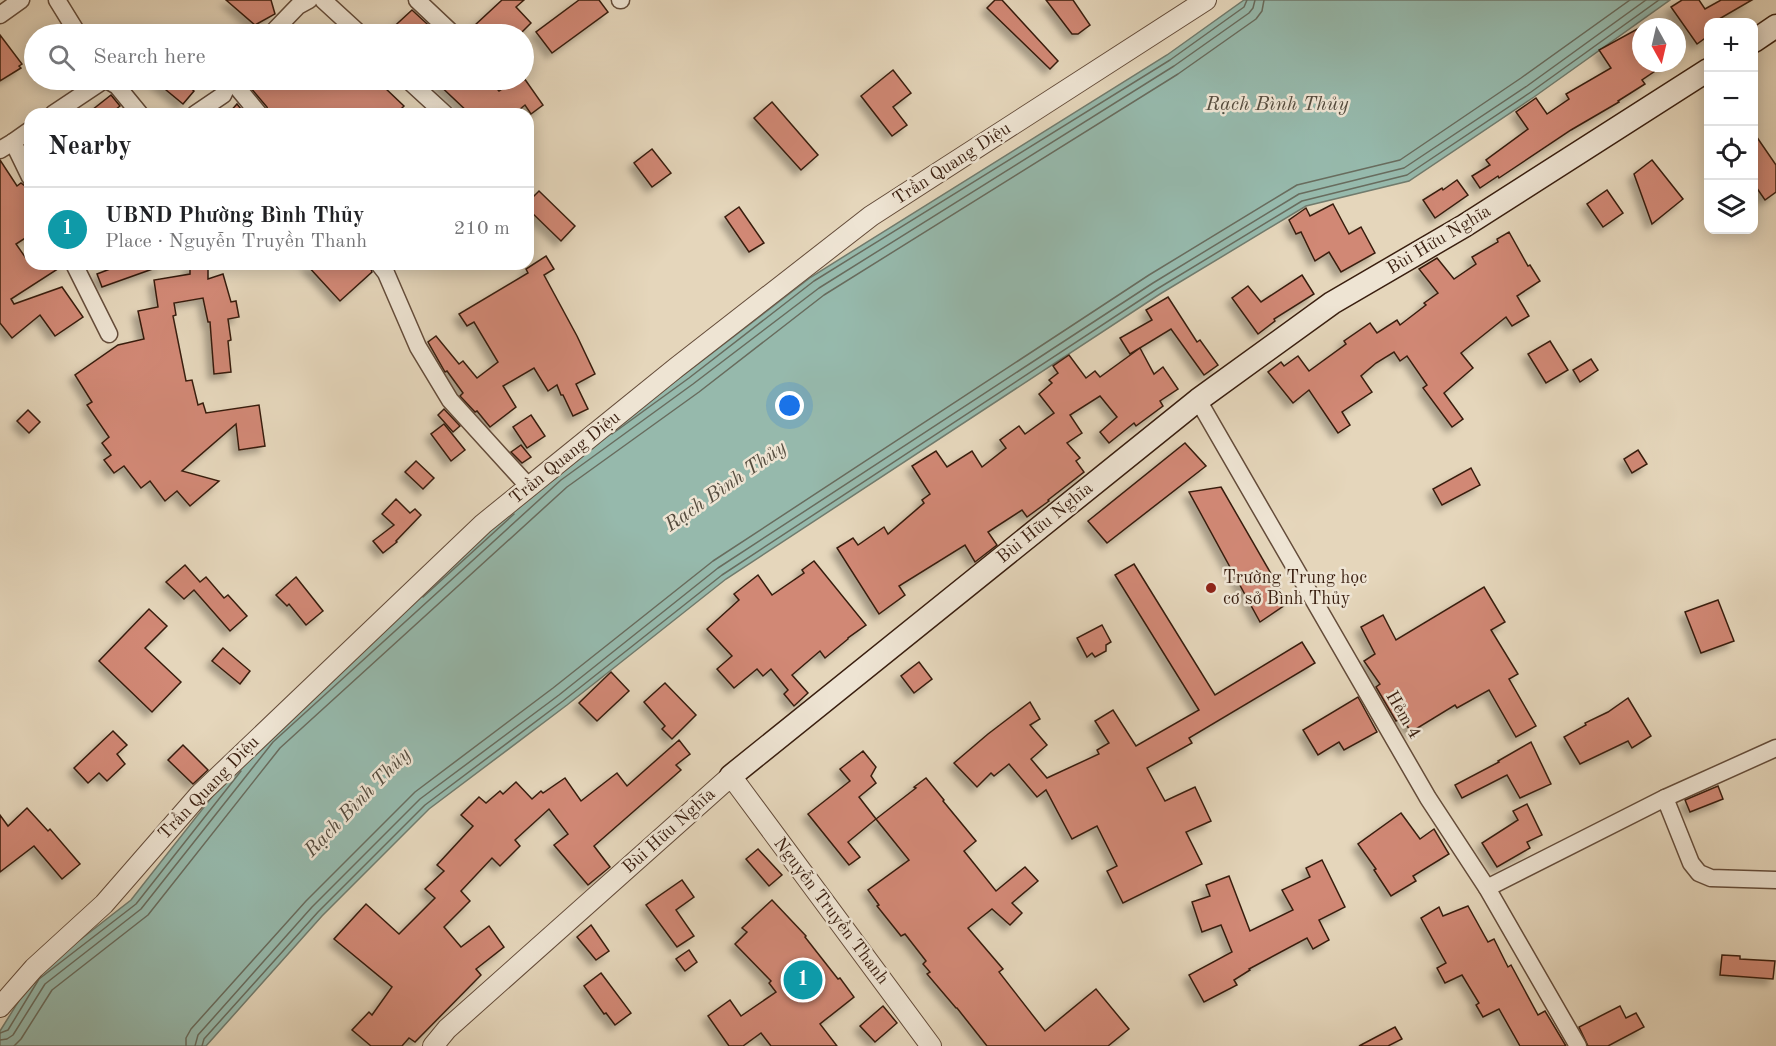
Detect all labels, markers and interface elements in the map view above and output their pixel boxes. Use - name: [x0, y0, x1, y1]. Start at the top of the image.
- north arrow: [1632, 18, 1686, 72]
- map controls: [1704, 18, 1758, 234]
- button: +: [1704, 18, 1758, 72]
- search box: [24, 24, 534, 90]
- icon: search: [45, 41, 78, 74]
- text: Search here: [93, 46, 206, 68]
- button: −: [1704, 72, 1758, 126]
- water label: Rạch Bình Thủy: [1205, 95, 1349, 115]
- street label: Trần Quang Diệu: [888, 117, 1014, 209]
- button: locate: [1704, 126, 1758, 180]
- text: Nearby: [48, 134, 132, 160]
- button: layers: [1704, 180, 1758, 234]
- street label: Bùi Hữu Nghĩa: [1384, 202, 1494, 278]
- text: UBND Phường Bình Thủy: [105, 205, 364, 227]
- text: 1: [62, 219, 73, 239]
- text: 210 m: [454, 219, 510, 239]
- text: Place · Nguyễn Truyền Thanh: [105, 232, 367, 252]
- your location: [775, 391, 804, 420]
- street label: Trần Quang Diệu: [504, 406, 624, 508]
- water label: Rạch Bình Thủy: [661, 437, 791, 537]
- street label: Bùi Hữu Nghĩa: [994, 479, 1096, 567]
- place label: Trường Trung học cơ sở Bình Thủy: [1223, 569, 1367, 608]
- marker: Trường Trung học cơ sở Bình Thủy: [1204, 581, 1218, 595]
- street label: Hẻm 4: [1382, 688, 1424, 742]
- street label: Trần Quang Diệu: [153, 730, 263, 843]
- water label: Rạch Bình Thủy: [300, 744, 415, 862]
- street label: Bùi Hữu Nghĩa: [619, 785, 719, 877]
- street label: Nguyễn Truyền Thanh: [770, 832, 894, 988]
- pin: 1: [784, 958, 822, 1002]

